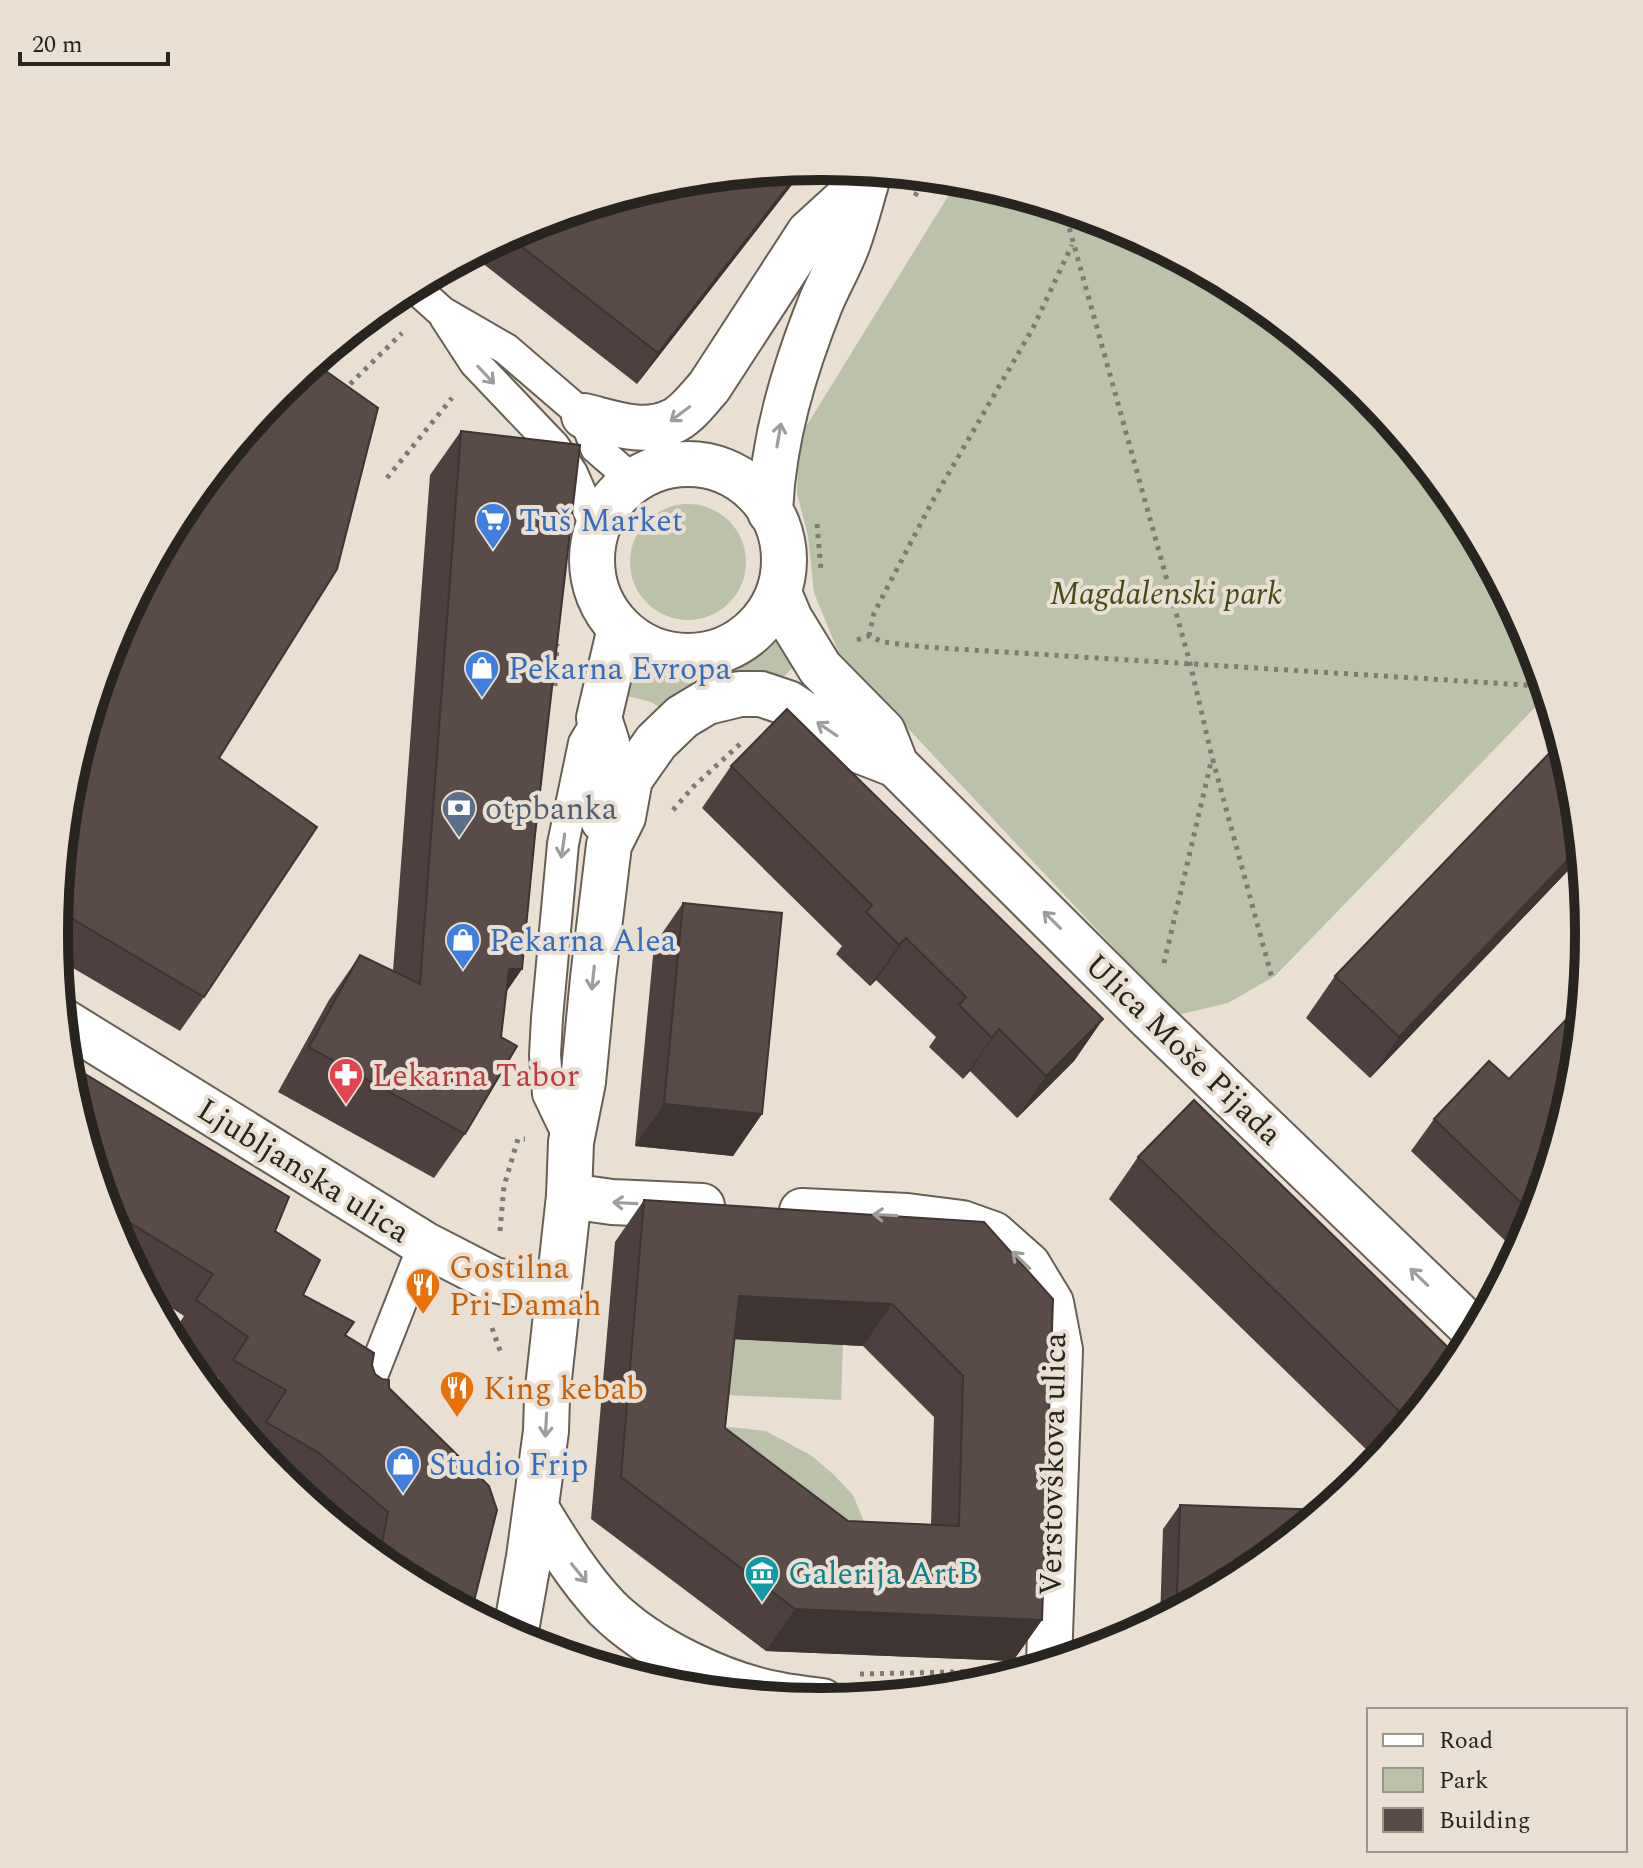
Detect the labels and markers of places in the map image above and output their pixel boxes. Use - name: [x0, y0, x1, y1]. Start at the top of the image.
- place label: Tuš Market: [519, 497, 683, 546]
- supermarket icon: Tuš Market: [474, 501, 512, 551]
- place label: Pekarna Evropa: [508, 645, 732, 694]
- shop icon: Pekarna Evropa: [463, 649, 501, 699]
- place label: otpbanka: [485, 785, 618, 834]
- bank icon: otpbanka: [440, 789, 478, 839]
- place label: Pekarna Alea: [489, 917, 677, 966]
- shop icon: Pekarna Alea: [444, 921, 482, 971]
- place label: Lekarna Tabor: [372, 1052, 579, 1101]
- pharmacy icon: Lekarna Tabor: [327, 1056, 365, 1106]
- place label: Gostilna Pri Damah: [449, 1244, 602, 1330]
- restaurant icon: Gostilna Pri Damah: [404, 1266, 442, 1316]
- place label: King kebab: [483, 1365, 644, 1414]
- restaurant icon: King kebab: [438, 1369, 476, 1419]
- place label: Studio Frip: [429, 1441, 588, 1490]
- shop icon: Studio Frip: [384, 1445, 422, 1495]
- place label: Galerija ArtB: [788, 1550, 978, 1599]
- museum icon: Galerija ArtB: [743, 1554, 781, 1604]

